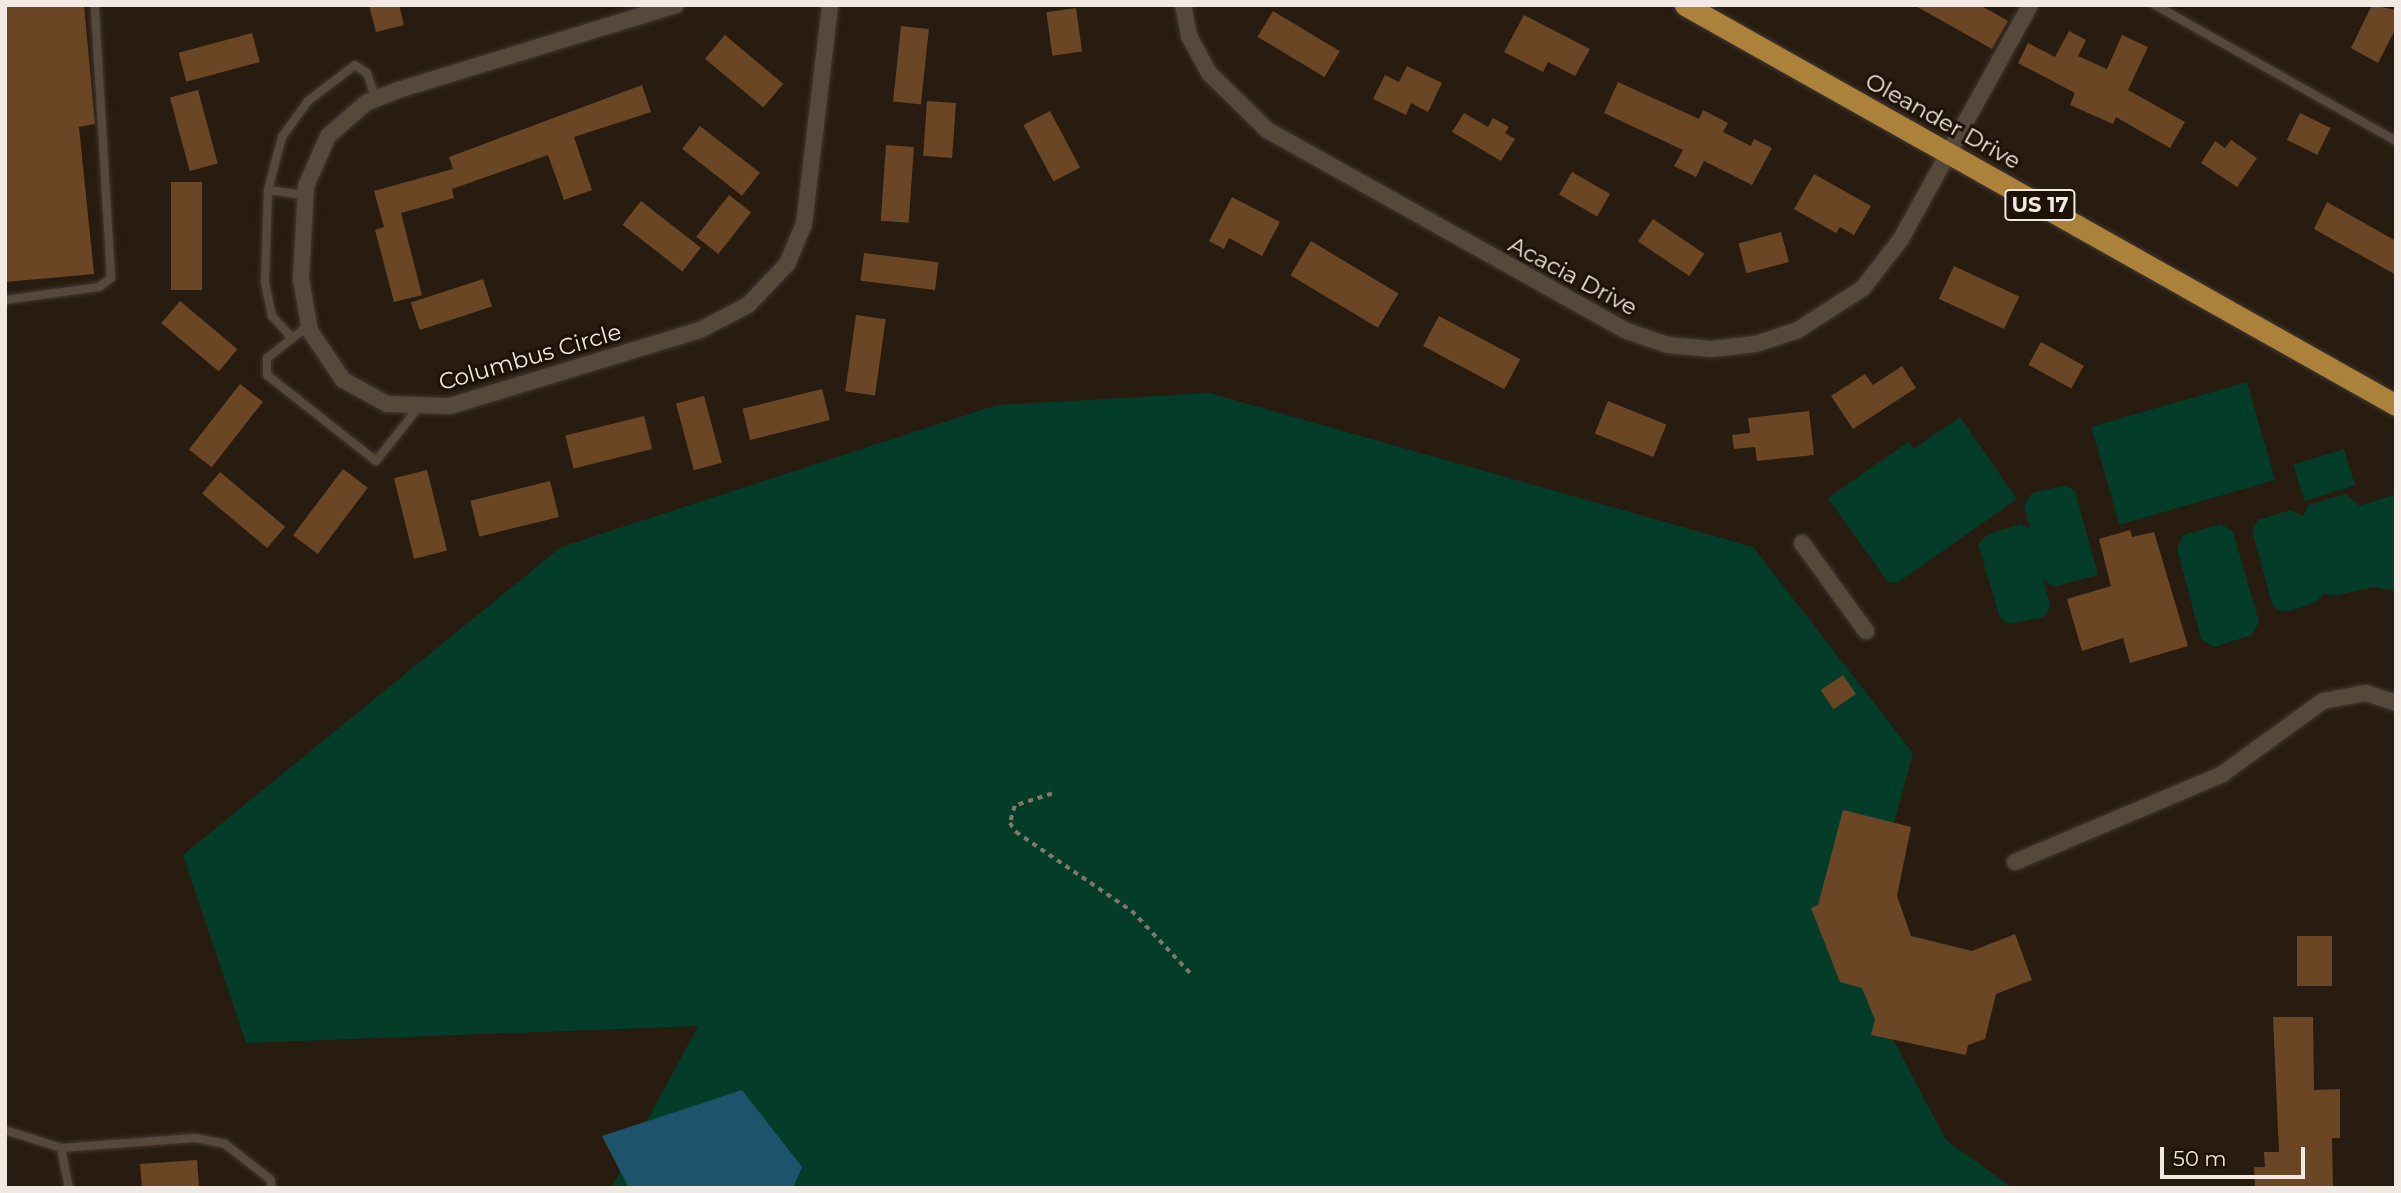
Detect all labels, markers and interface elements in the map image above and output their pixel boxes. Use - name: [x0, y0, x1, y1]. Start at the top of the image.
- street label: Oleander Drive: [1861, 67, 2025, 175]
- road number: US 17: [2003, 188, 2077, 222]
- street label: Acacia Drive: [1504, 231, 1642, 321]
- street label: Columbus Circle: [435, 318, 625, 396]
- scale bar: [2163, 1134, 2308, 1178]
- text: 50 m: [2173, 1146, 2227, 1171]

